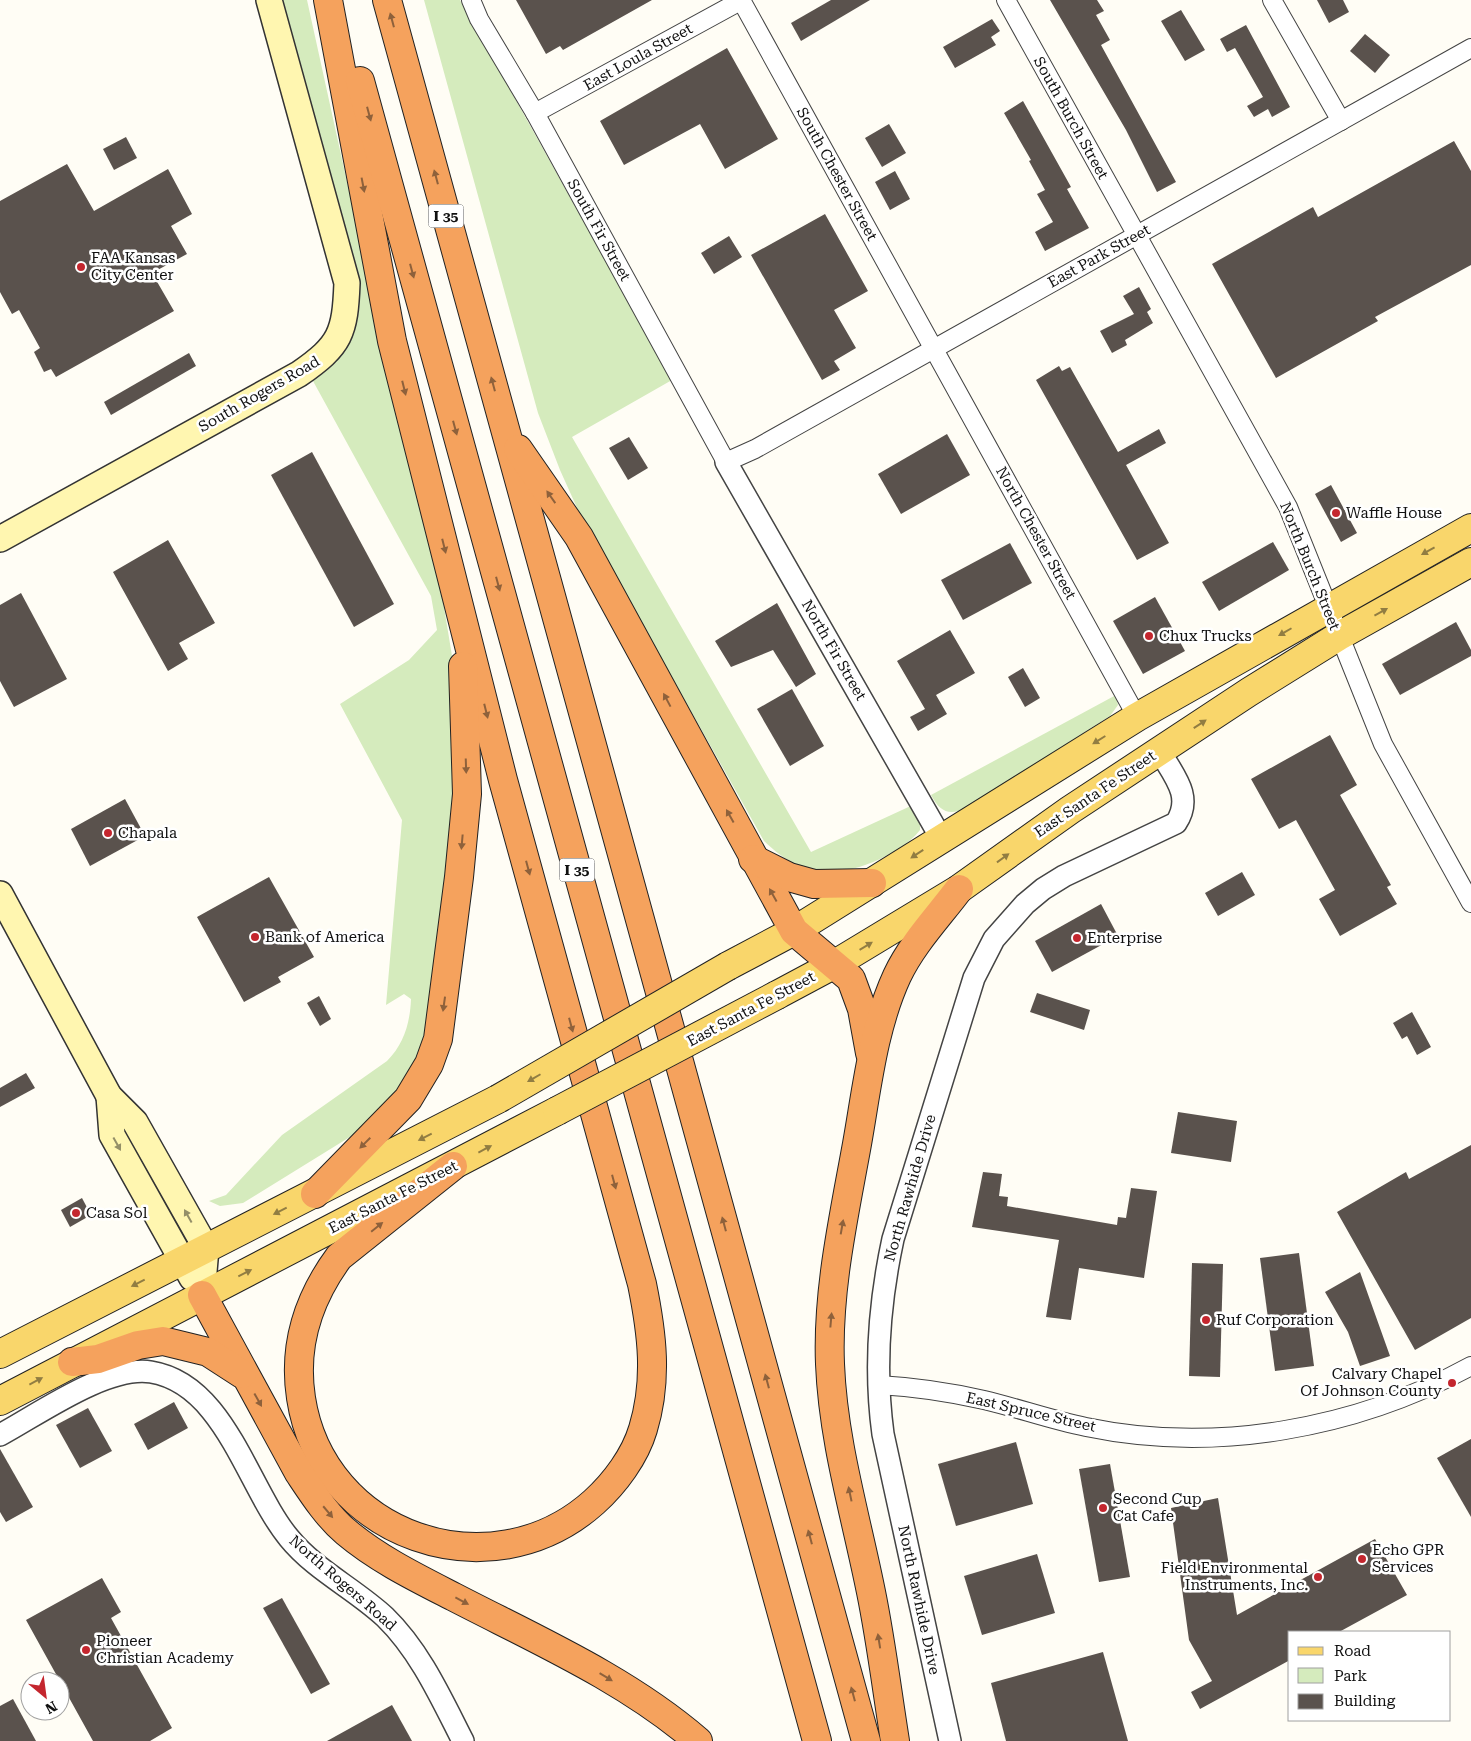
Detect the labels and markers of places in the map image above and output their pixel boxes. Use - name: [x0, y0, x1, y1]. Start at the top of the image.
- place label: FAA Kansas City Center: [91, 249, 175, 284]
- marker: FAA Kansas City Center: [75, 261, 87, 273]
- place label: Waffle House: [1346, 504, 1442, 522]
- marker: Waffle House: [1330, 507, 1342, 519]
- place label: Chux Trucks: [1159, 627, 1252, 645]
- marker: Chux Trucks: [1143, 630, 1155, 642]
- place label: Chapala: [118, 824, 177, 842]
- marker: Chapala: [102, 827, 114, 839]
- place label: Bank of America: [265, 928, 384, 946]
- place label: Enterprise: [1087, 929, 1162, 947]
- marker: Bank of America: [249, 931, 261, 943]
- marker: Enterprise: [1071, 932, 1083, 944]
- place label: Casa Sol: [86, 1204, 148, 1222]
- marker: Casa Sol: [70, 1207, 82, 1219]
- place label: Ruf Corporation: [1216, 1311, 1334, 1329]
- marker: Ruf Corporation: [1200, 1314, 1212, 1326]
- place label: Calvary Chapel Of Johnson County: [1300, 1365, 1442, 1400]
- marker: Calvary Chapel Of Johnson County: [1446, 1377, 1458, 1389]
- place label: Second Cup Cat Cafe: [1113, 1490, 1202, 1525]
- marker: Second Cup Cat Cafe: [1097, 1502, 1109, 1514]
- place label: Echo GPR Services: [1372, 1541, 1445, 1576]
- marker: Echo GPR Services: [1356, 1553, 1368, 1565]
- place label: Field Environmental Instruments, Inc.: [1161, 1559, 1308, 1594]
- marker: Field Environmental Instruments, Inc.: [1312, 1571, 1324, 1583]
- place label: Pioneer Christian Academy: [96, 1632, 234, 1667]
- marker: Pioneer Christian Academy: [80, 1644, 92, 1656]

